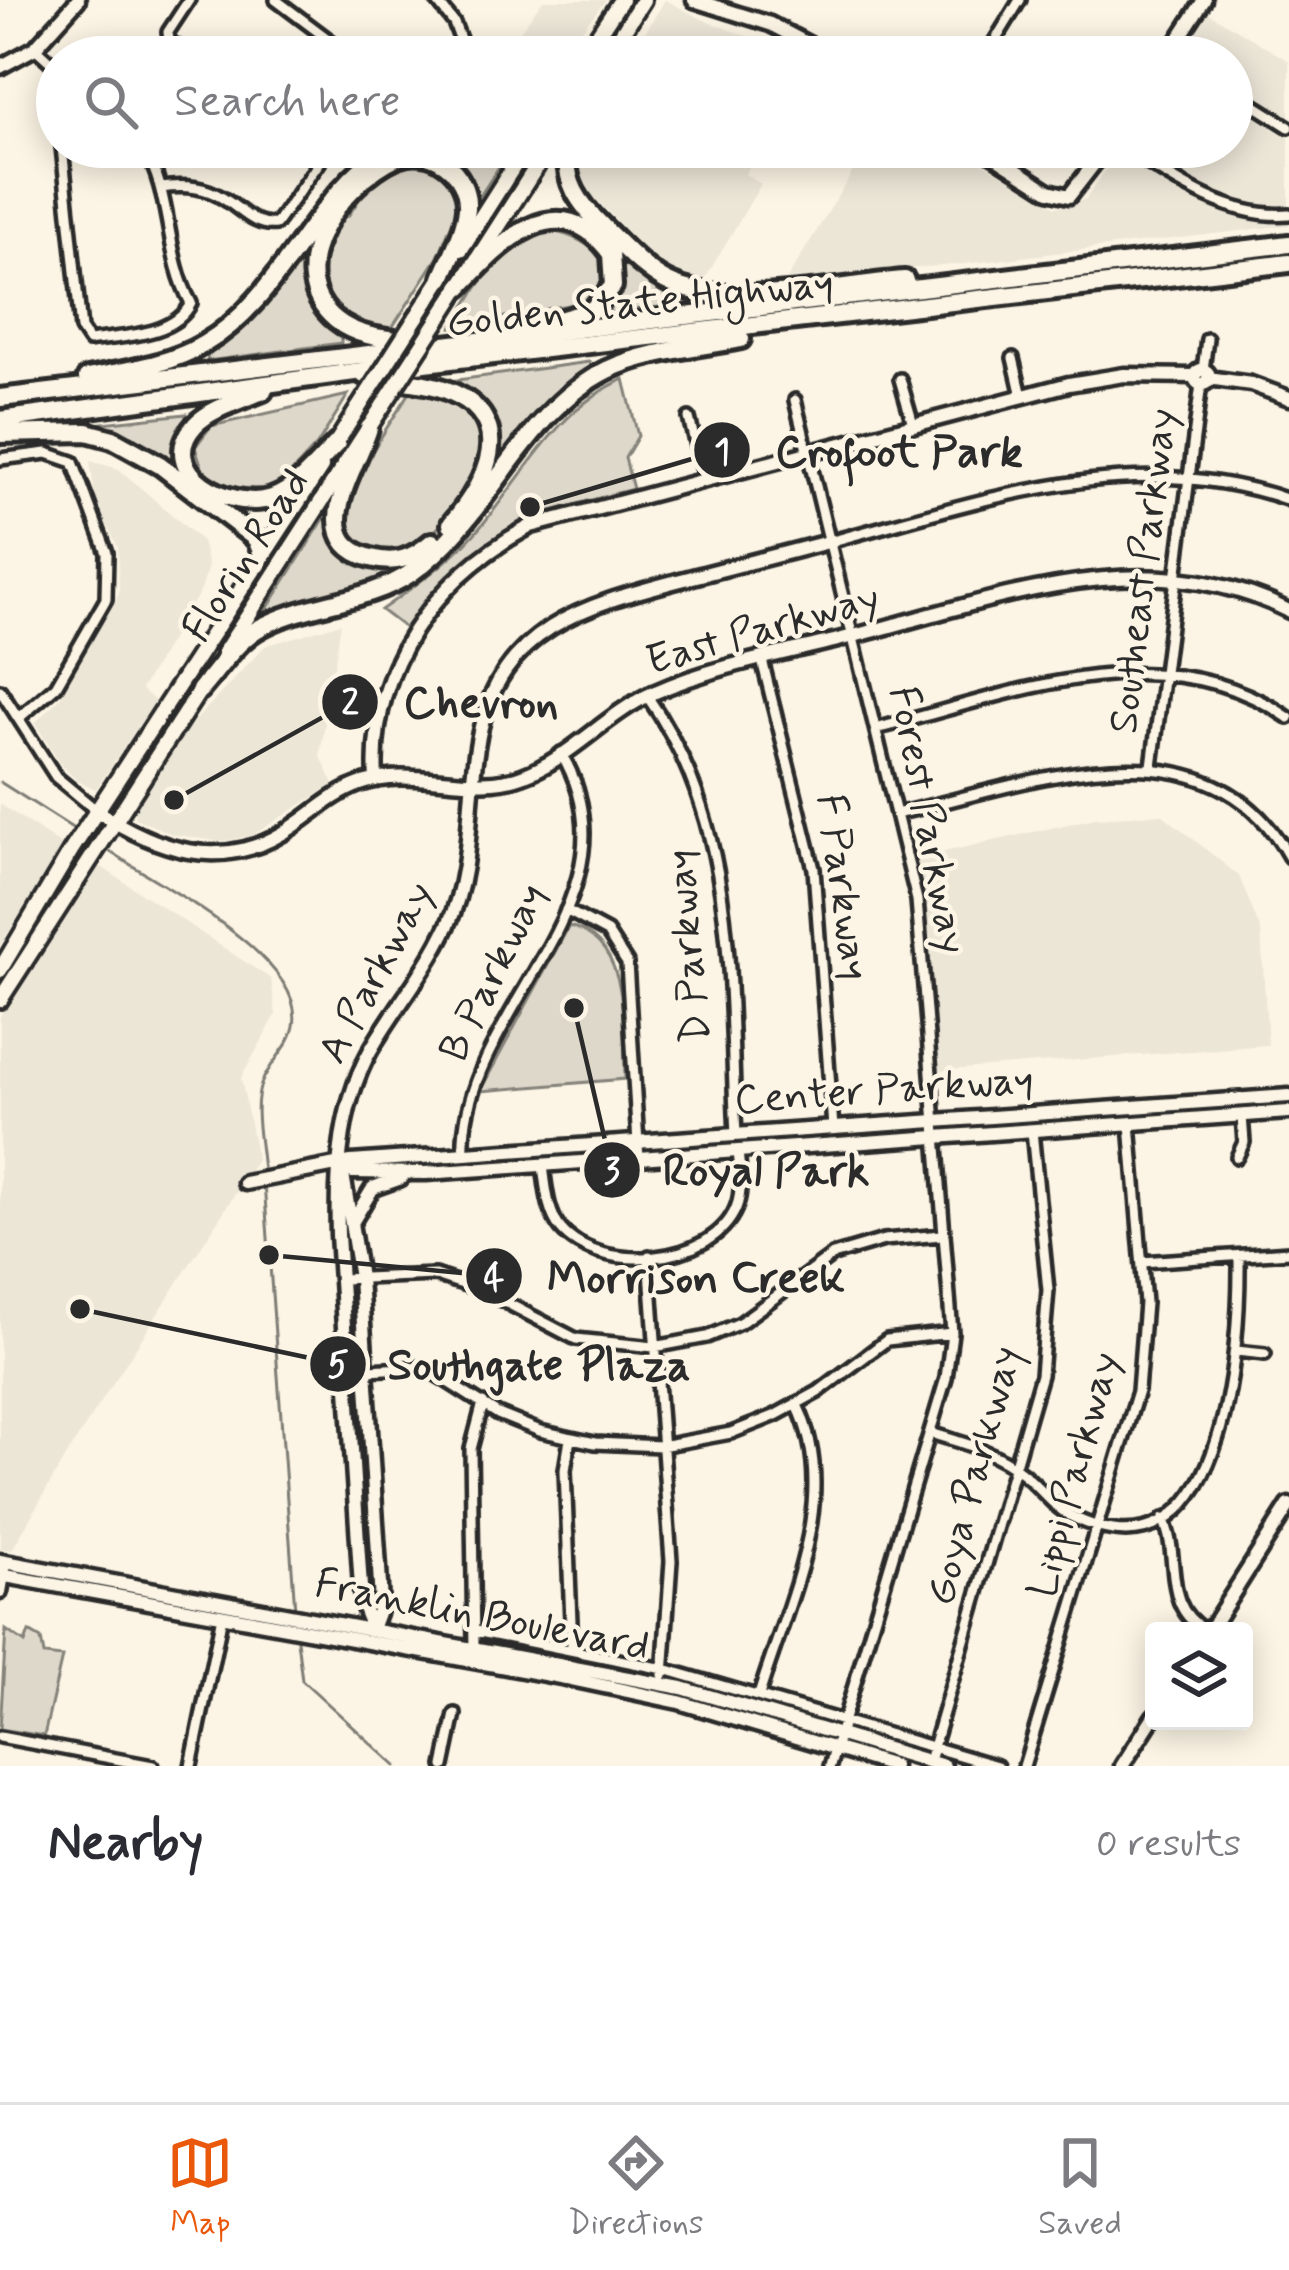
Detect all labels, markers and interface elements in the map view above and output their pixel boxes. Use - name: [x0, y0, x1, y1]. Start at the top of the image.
- search box: [36, 36, 1253, 168]
- icon: search: [78, 69, 144, 135]
- text: Search here: [174, 73, 401, 132]
- street label: Golden State Highway: [444, 256, 837, 355]
- street label: Southeast Parkway: [1097, 405, 1191, 737]
- callout: Crofoot Park: [692, 410, 1045, 491]
- text: Crofoot Park: [775, 424, 1023, 487]
- text: 1: [714, 430, 730, 477]
- street label: Florin Road: [170, 459, 324, 653]
- street label: East Parkway: [640, 570, 886, 690]
- callout: Chevron: [320, 661, 583, 742]
- text: Chevron: [403, 675, 559, 734]
- text: 2: [341, 681, 359, 728]
- street label: Forest Parkway: [874, 681, 980, 959]
- street label: F Parkway: [802, 790, 882, 984]
- street label: D Parkway: [653, 847, 725, 1045]
- street label: A Parkway: [306, 873, 448, 1073]
- street label: B Parkway: [427, 875, 561, 1071]
- street label: Center Parkway: [732, 1053, 1036, 1129]
- callout: Royal Park: [582, 1129, 891, 1210]
- text: Royal Park: [663, 1143, 869, 1202]
- text: 3: [604, 1149, 621, 1196]
- callout: Morrison Creek: [464, 1236, 868, 1317]
- text: Morrison Creek: [547, 1250, 846, 1309]
- text: 4: [484, 1256, 505, 1303]
- callout: Southgate Plaza: [308, 1323, 710, 1404]
- text: Southgate Plaza: [388, 1337, 690, 1396]
- street label: Goya Parkway: [914, 1340, 1036, 1612]
- text: 5: [327, 1343, 349, 1390]
- street label: Lippi Parkway: [1016, 1346, 1134, 1604]
- street label: Franklin Boulevard: [310, 1557, 654, 1675]
- map controls: [1145, 1622, 1253, 1730]
- button: layers: [1145, 1622, 1253, 1730]
- text: Nearby: [48, 1811, 203, 1877]
- text: 0 results: [1096, 1819, 1241, 1870]
- tab: Map: [167, 2130, 233, 2246]
- tab: Directions: [568, 2130, 704, 2246]
- tab: Saved: [1038, 2130, 1122, 2246]

